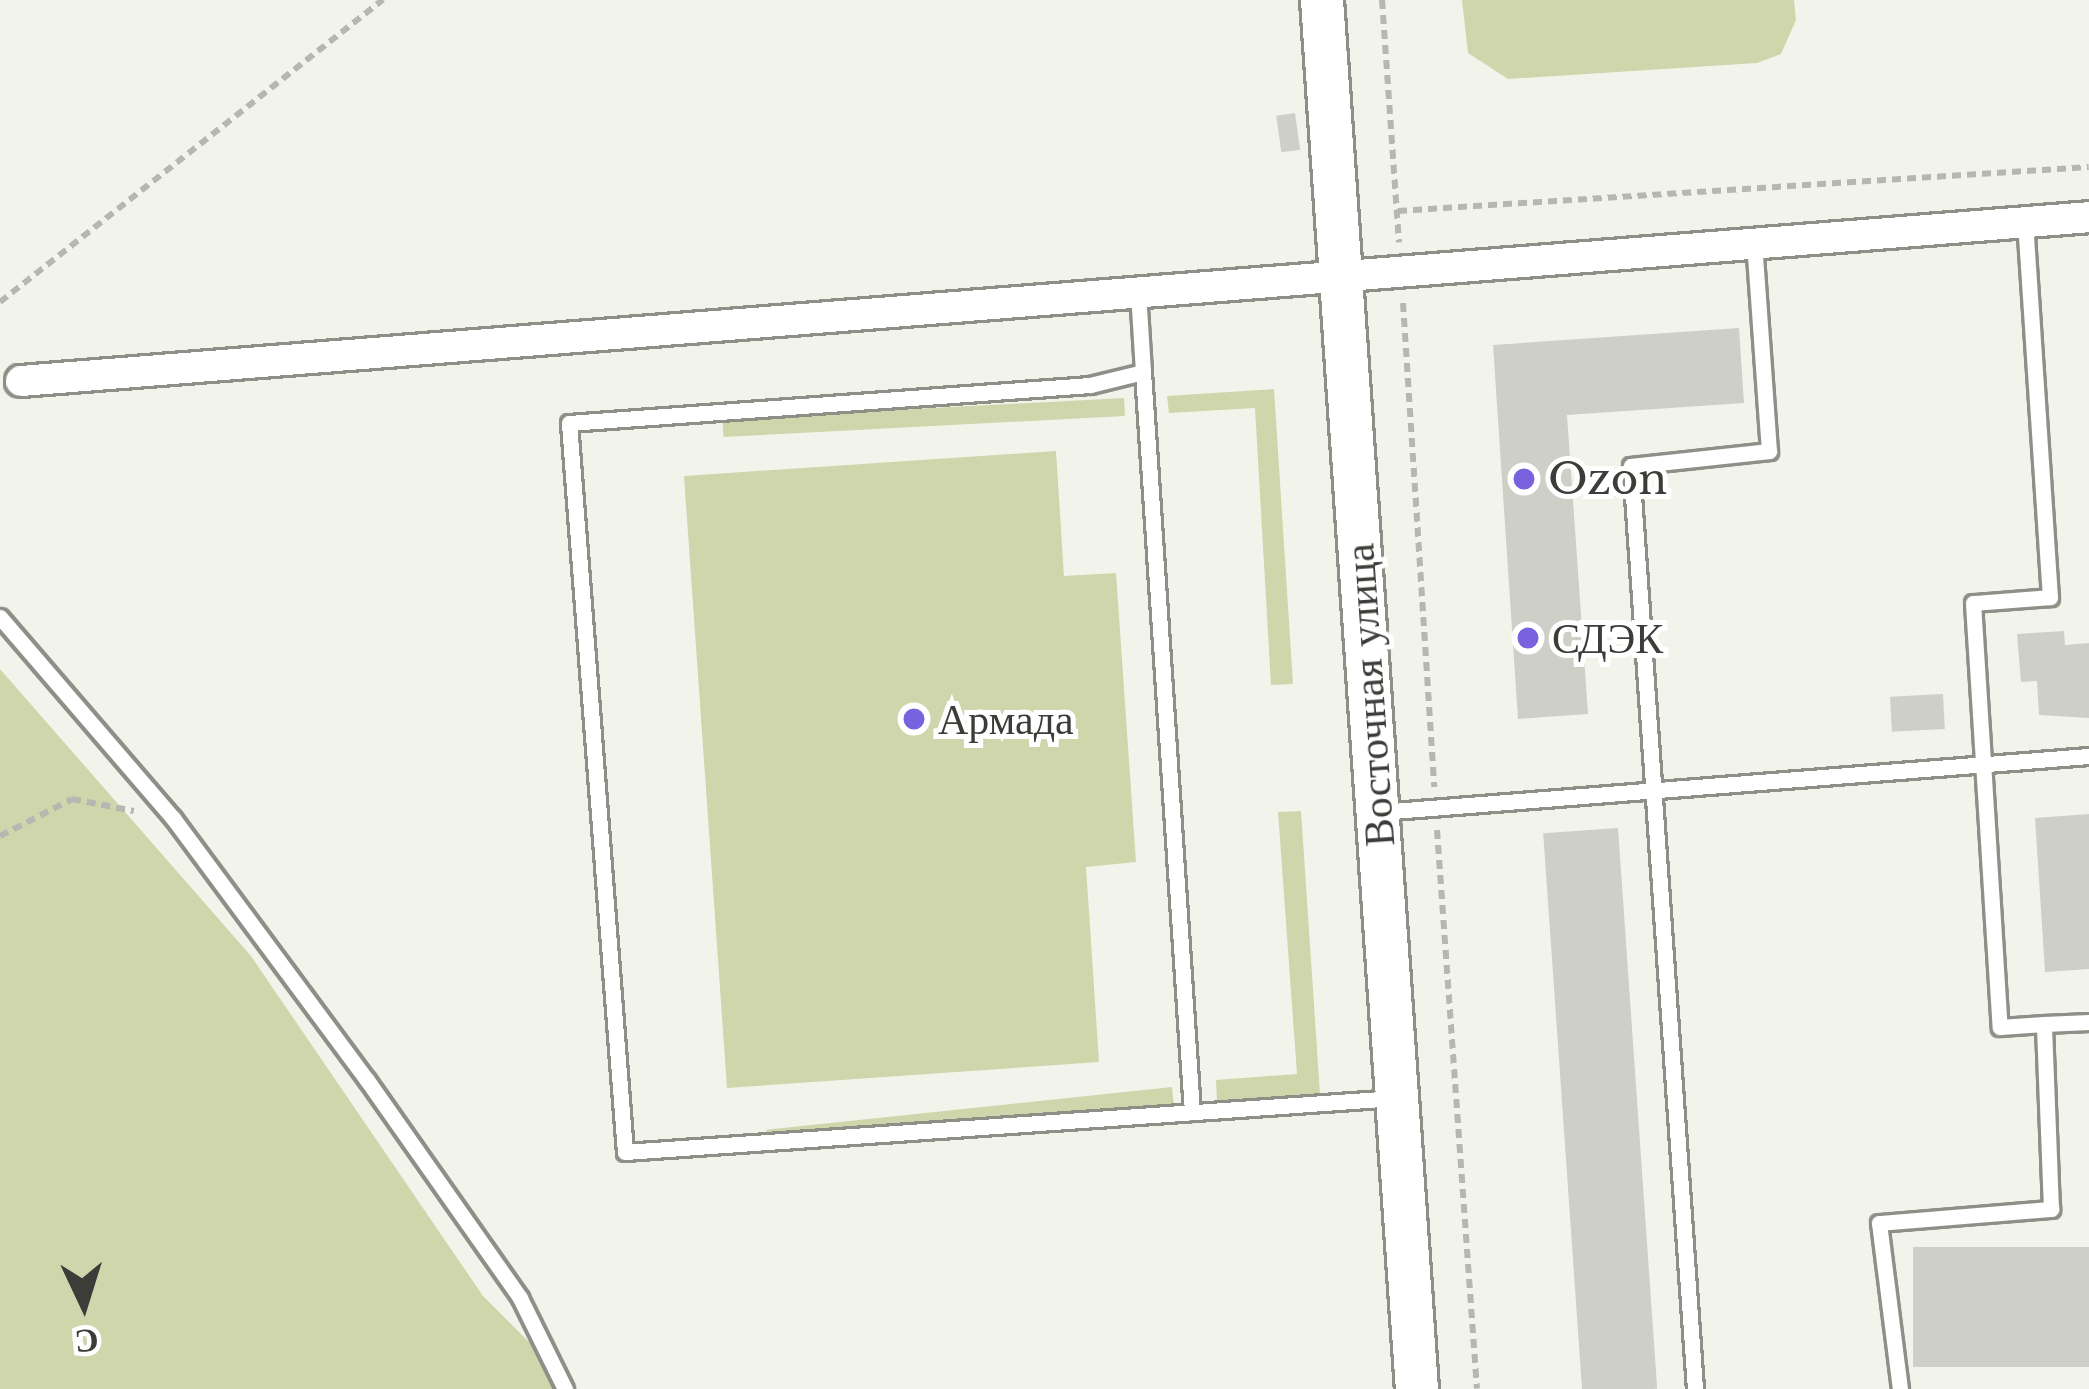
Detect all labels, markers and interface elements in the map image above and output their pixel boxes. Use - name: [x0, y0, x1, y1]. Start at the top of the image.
- place label: Ozon: [1548, 454, 1667, 504]
- marker: Ozon: [1511, 466, 1537, 492]
- street label: Восточная улица: [1333, 542, 1405, 848]
- place label: СДЭК: [1552, 613, 1663, 663]
- marker: СДЭК: [1515, 625, 1541, 651]
- place label: Армада: [938, 694, 1074, 744]
- marker: Армада: [901, 706, 927, 732]
- north arrow: [24, 1245, 144, 1365]
- text: С: [73, 1320, 100, 1363]

